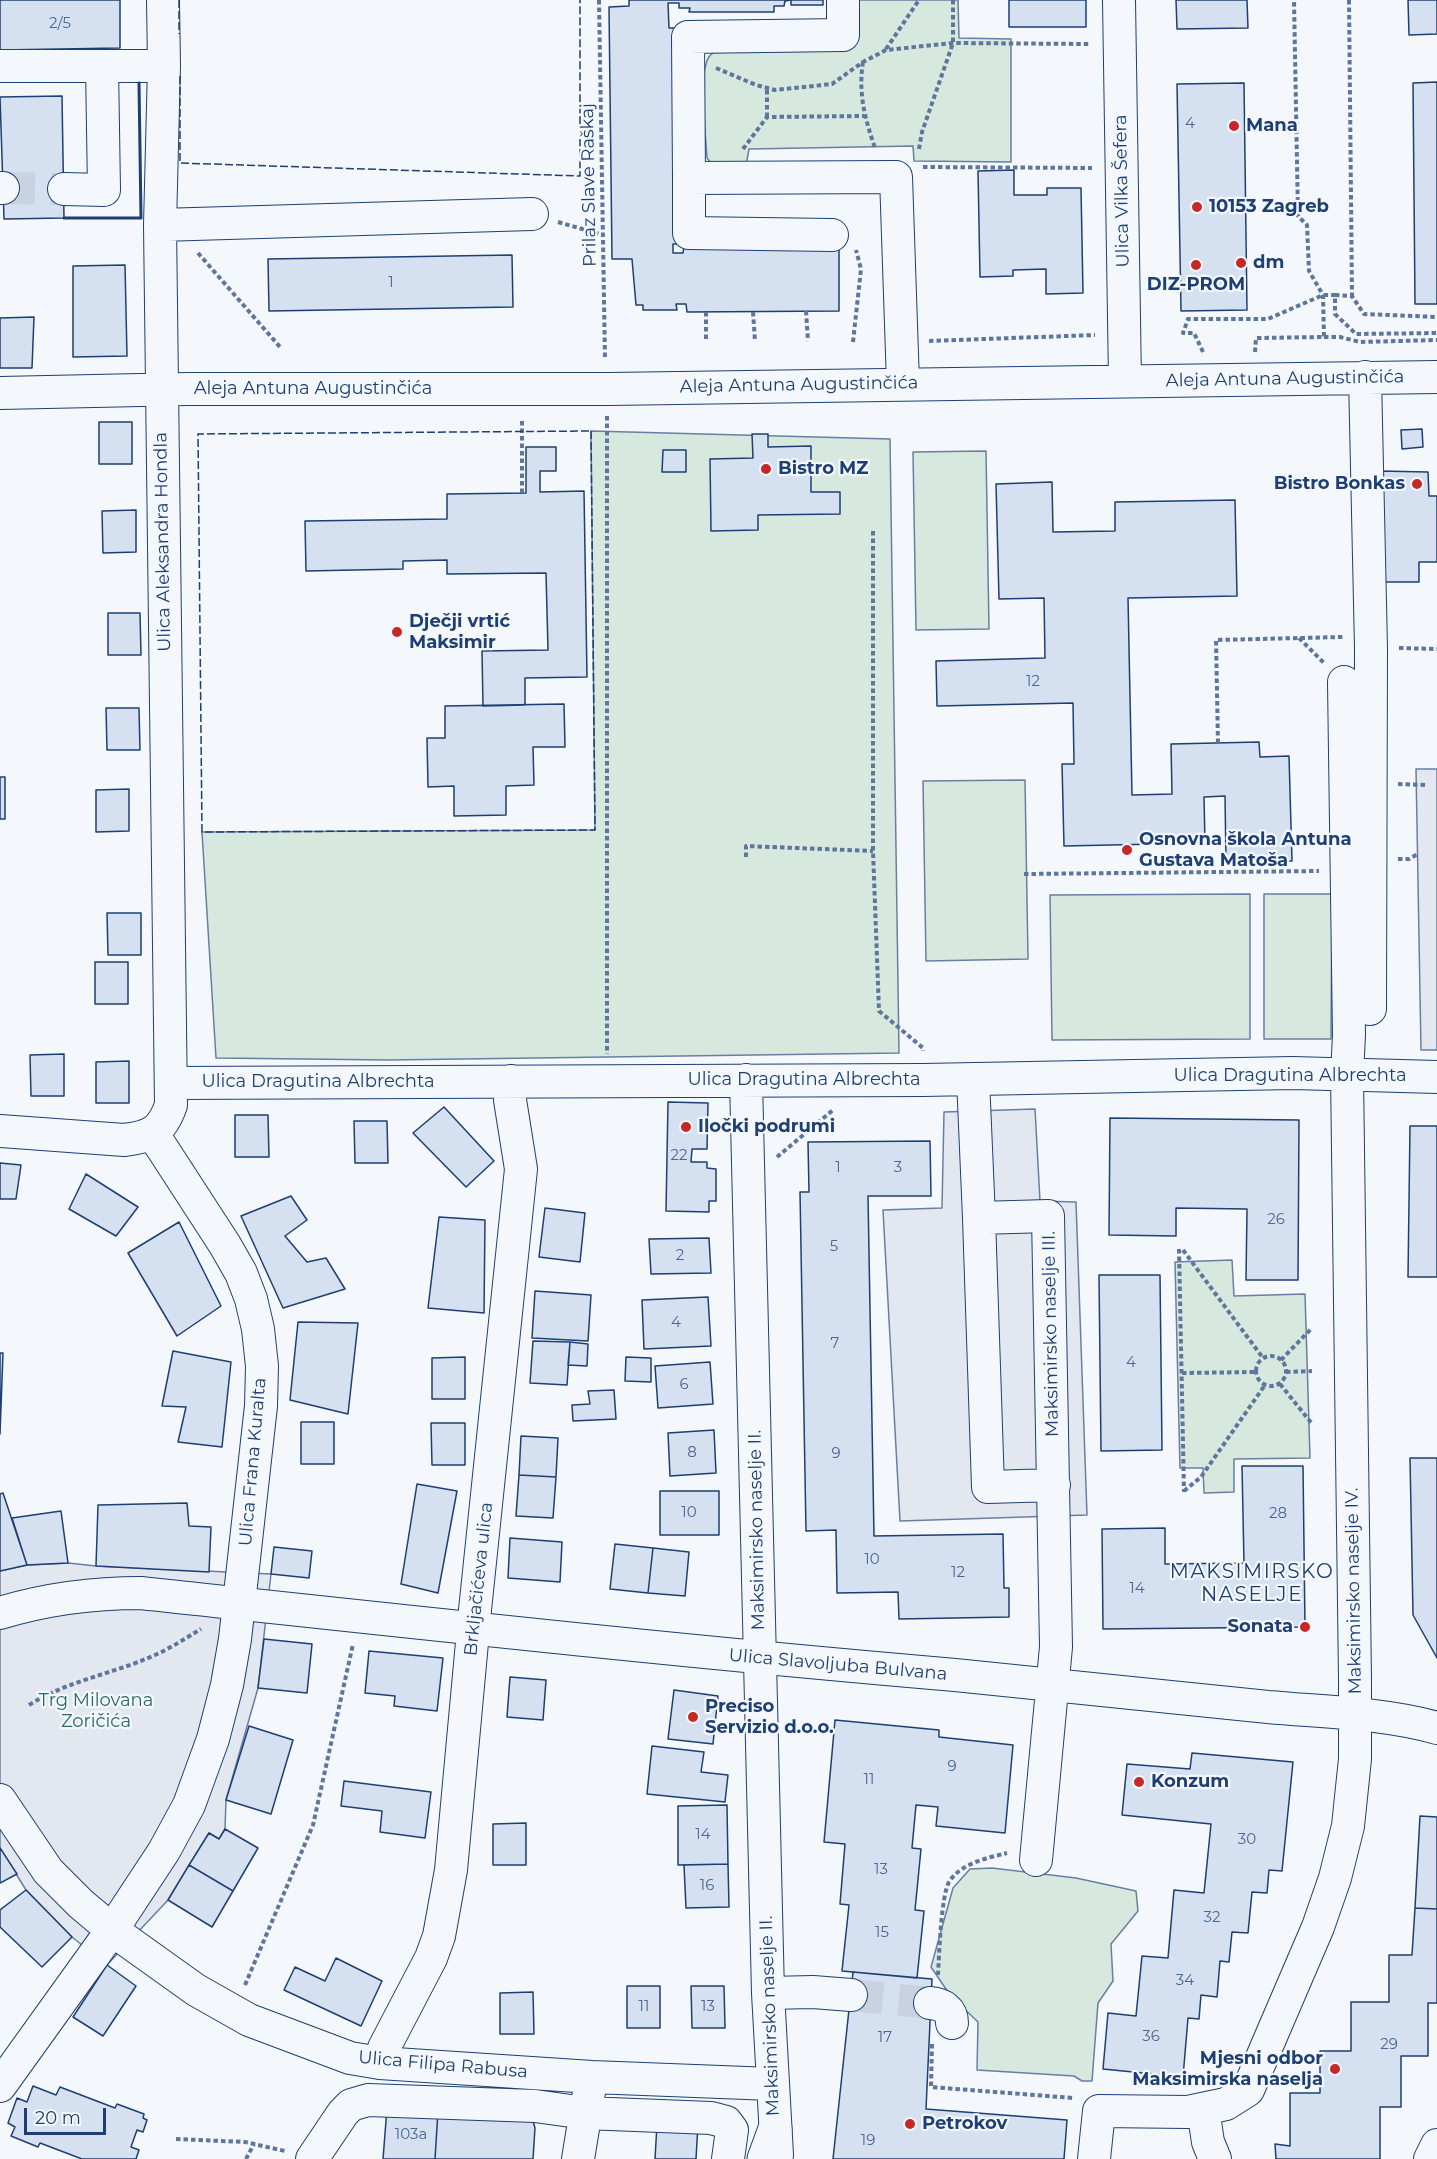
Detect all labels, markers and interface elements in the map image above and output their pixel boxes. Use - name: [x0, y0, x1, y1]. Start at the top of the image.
- house number: 2/5: [49, 15, 71, 33]
- street label: Prilaz Slave Raškaj: [577, 103, 601, 267]
- street label: Ulica Vilka Šefera: [1110, 114, 1134, 268]
- house number: 4: [1185, 115, 1195, 133]
- place label: Mana: [1246, 115, 1298, 137]
- marker: Mana: [1227, 119, 1241, 133]
- place label: 10153 Zagreb: [1209, 196, 1329, 218]
- marker: 10153 Zagreb: [1190, 200, 1204, 214]
- place label: dm: [1253, 252, 1284, 274]
- marker: dm: [1234, 256, 1248, 270]
- marker: DIZ-PROM: [1189, 258, 1203, 272]
- house number: 1: [388, 274, 394, 292]
- place label: DIZ-PROM: [1147, 274, 1245, 296]
- street label: Aleja Antuna Augustinčića: [1165, 366, 1405, 392]
- street label: Aleja Antuna Augustinčića: [679, 372, 919, 398]
- street label: Aleja Antuna Augustinčića: [194, 378, 432, 400]
- street label: Ulica Aleksandra Hondla: [150, 432, 176, 652]
- place label: Bistro MZ: [778, 458, 868, 480]
- marker: Bistro MZ: [759, 462, 773, 476]
- place label: Bistro Bonkas: [1274, 473, 1405, 495]
- marker: Bistro Bonkas: [1410, 477, 1424, 491]
- place label: Dječji vrtić Maksimir: [409, 611, 510, 654]
- marker: Dječji vrtić Maksimir: [390, 625, 404, 639]
- house number: 12: [1026, 673, 1040, 691]
- place label: Osnovna škola Antuna Gustava Matoša: [1139, 829, 1351, 872]
- marker: Osnovna škola Antuna Gustava Matoša: [1120, 843, 1134, 857]
- street label: Ulica Dragutina Albrechta: [1173, 1065, 1407, 1087]
- street label: Ulica Dragutina Albrechta: [687, 1069, 921, 1091]
- street label: Ulica Dragutina Albrechta: [201, 1071, 435, 1093]
- place label: Iločki podrumi: [698, 1116, 835, 1138]
- marker: Iločki podrumi: [679, 1120, 693, 1134]
- house number: 22: [670, 1147, 688, 1165]
- house number: 1: [835, 1159, 841, 1177]
- house number: 3: [894, 1159, 902, 1177]
- house number: 26: [1267, 1211, 1285, 1229]
- street label: Maksimirsko naselje III.: [1038, 1231, 1064, 1437]
- house number: 5: [830, 1238, 838, 1256]
- house number: 2: [676, 1247, 684, 1265]
- house number: 4: [671, 1314, 681, 1332]
- house number: 7: [831, 1335, 839, 1353]
- house number: 4: [1126, 1354, 1136, 1372]
- house number: 6: [679, 1376, 689, 1394]
- street label: Ulica Frana Kuralta: [235, 1377, 271, 1547]
- street label: Maksimirsko naselje II.: [744, 1429, 770, 1631]
- house number: 8: [687, 1444, 697, 1462]
- house number: 9: [831, 1445, 841, 1463]
- street label: Maksimirsko naselje IV.: [1341, 1487, 1367, 1695]
- street label: Brkljačićeva ulica: [460, 1501, 498, 1657]
- house number: 10: [681, 1504, 697, 1522]
- house number: 28: [1269, 1505, 1287, 1523]
- house number: 10: [864, 1551, 880, 1569]
- district label: MAKSIMIRSKO NASELJE: [1170, 1560, 1334, 1607]
- house number: 12: [951, 1564, 965, 1582]
- house number: 14: [1129, 1580, 1145, 1598]
- place label: Sonata: [1228, 1616, 1293, 1638]
- marker: Sonata: [1298, 1620, 1312, 1634]
- street label: Ulica Slavoljuba Bulvana: [728, 1645, 948, 1685]
- park label: Trg Milovana Zoričića: [39, 1690, 153, 1732]
- place label: Preciso Servizio d.o.o.: [705, 1696, 834, 1738]
- marker: Preciso Servizio d.o.o.: [686, 1710, 700, 1724]
- house number: 9: [947, 1758, 957, 1776]
- house number: 11: [864, 1771, 874, 1789]
- place label: Konzum: [1151, 1771, 1229, 1793]
- marker: Konzum: [1132, 1775, 1146, 1789]
- house number: 14: [695, 1826, 711, 1844]
- house number: 30: [1238, 1831, 1256, 1849]
- house number: 13: [874, 1861, 888, 1879]
- house number: 16: [700, 1877, 714, 1895]
- house number: 32: [1204, 1909, 1220, 1927]
- street label: Maksimirsko naselje II.: [756, 1915, 784, 2117]
- house number: 15: [875, 1924, 889, 1942]
- house number: 34: [1176, 1972, 1194, 1990]
- house number: 11: [639, 1998, 649, 2016]
- house number: 13: [701, 1998, 715, 2016]
- house number: 36: [1142, 2028, 1160, 2046]
- house number: 17: [878, 2029, 892, 2047]
- house number: 29: [1380, 2036, 1398, 2054]
- street label: Ulica Filipa Rabusa: [357, 2047, 529, 2083]
- place label: Mjesni odbor Maksimirska naselja: [1132, 2048, 1323, 2090]
- marker: Mjesni odbor Maksimirska naselja: [1328, 2062, 1342, 2076]
- scale bar: [27, 2096, 110, 2134]
- text: 20 m: [35, 2107, 81, 2129]
- place label: Petrokov: [922, 2113, 1007, 2135]
- marker: Petrokov: [903, 2117, 917, 2131]
- house number: 103a: [395, 2126, 427, 2144]
- house number: 19: [861, 2132, 875, 2150]

